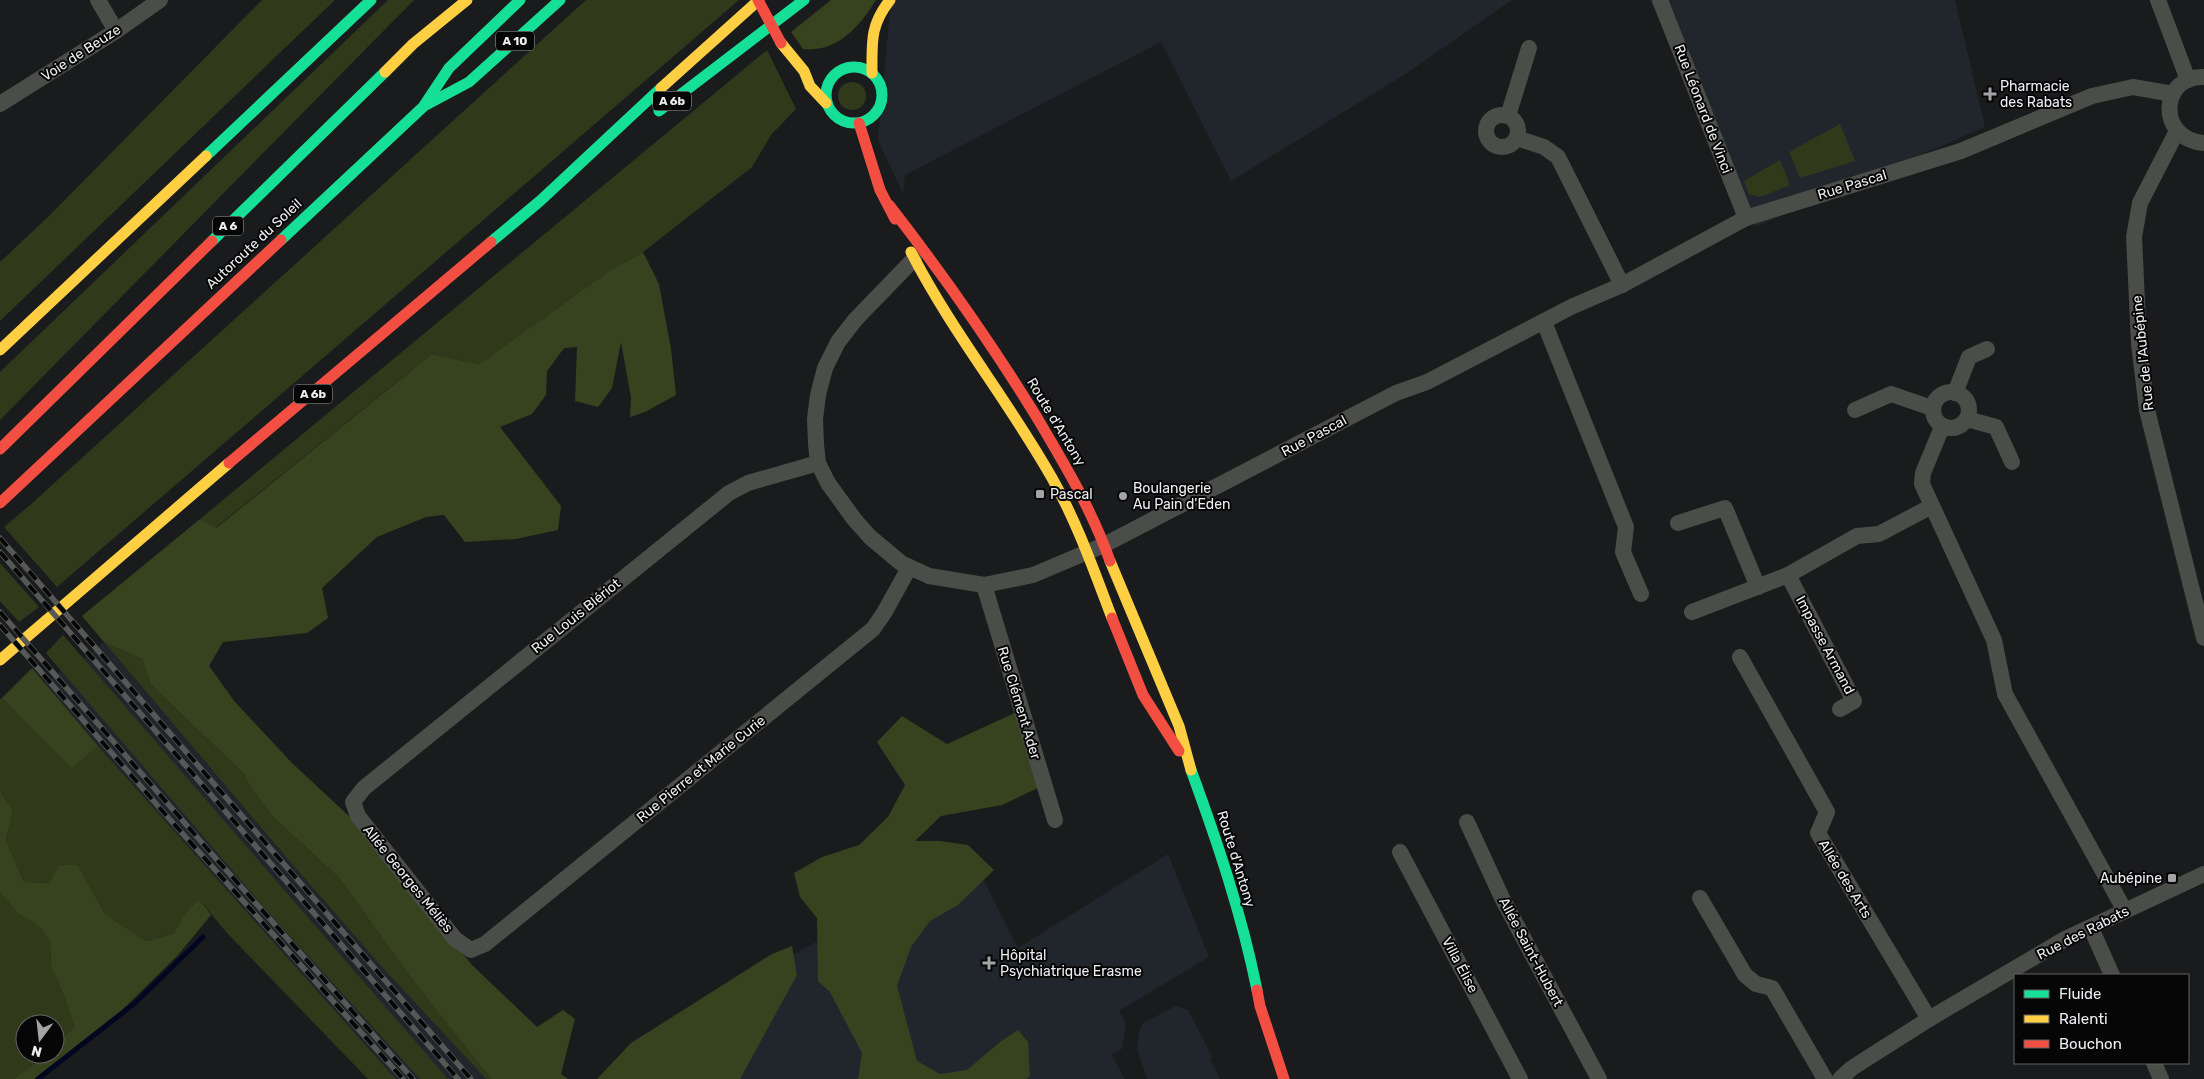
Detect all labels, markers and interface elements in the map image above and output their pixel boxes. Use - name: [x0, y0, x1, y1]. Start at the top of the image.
- street label: Voie de Beuze: [38, 21, 124, 85]
- road number: A 10: [496, 31, 534, 50]
- street label: Rue Léonard de Vinci: [1671, 42, 1735, 176]
- place label: Pharmacie des Rabats: [2000, 78, 2072, 111]
- marker: Pharmacie des Rabats: [1984, 88, 1996, 100]
- road number: A 6b: [653, 92, 691, 110]
- street label: Rue Pascal: [1815, 166, 1889, 204]
- street label: Autoroute du Soleil: [203, 195, 305, 293]
- road number: A 6: [213, 217, 243, 236]
- street label: Rue de l'Aubépine: [2128, 294, 2158, 412]
- street label: Route d'Antony: [1023, 375, 1089, 469]
- road number: A 6b: [294, 384, 332, 404]
- street label: Rue Pascal: [1278, 412, 1350, 460]
- place label: Boulangerie Au Pain d'Eden: [1133, 480, 1230, 513]
- place label: Pascal: [1050, 486, 1093, 503]
- marker: Pascal: [1034, 488, 1046, 500]
- marker: Boulangerie Au Pain d'Eden: [1117, 490, 1129, 502]
- street label: Rue Louis Blériot: [528, 575, 624, 657]
- street label: Impasse Armand: [1792, 593, 1858, 697]
- street label: Rue Clément Ader: [994, 644, 1044, 762]
- street label: Rue Pierre et Marie Curie: [633, 712, 769, 826]
- street label: Route d'Antony: [1213, 809, 1259, 910]
- street label: Allée Georges Méliès: [359, 822, 457, 936]
- street label: Allée des Arts: [1815, 836, 1875, 922]
- place label: Aubépine: [2100, 870, 2162, 887]
- marker: Aubépine: [2166, 872, 2178, 884]
- street label: Allée Saint-Hubert: [1495, 895, 1567, 1010]
- street label: Rue des Rabats: [2034, 902, 2132, 964]
- street label: Villa Élise: [1438, 934, 1483, 996]
- place label: Hôpital Psychiatrique Erasme: [1000, 947, 1142, 980]
- marker: Hôpital Psychiatrique Erasme: [982, 956, 996, 970]
- legend: [2014, 974, 2189, 1064]
- text: Fluide: [2059, 985, 2101, 1003]
- text: Ralenti: [2059, 1010, 2108, 1028]
- north arrow: [15, 1014, 65, 1064]
- text: Bouchon: [2059, 1035, 2122, 1053]
- text: N: [30, 1042, 44, 1061]

